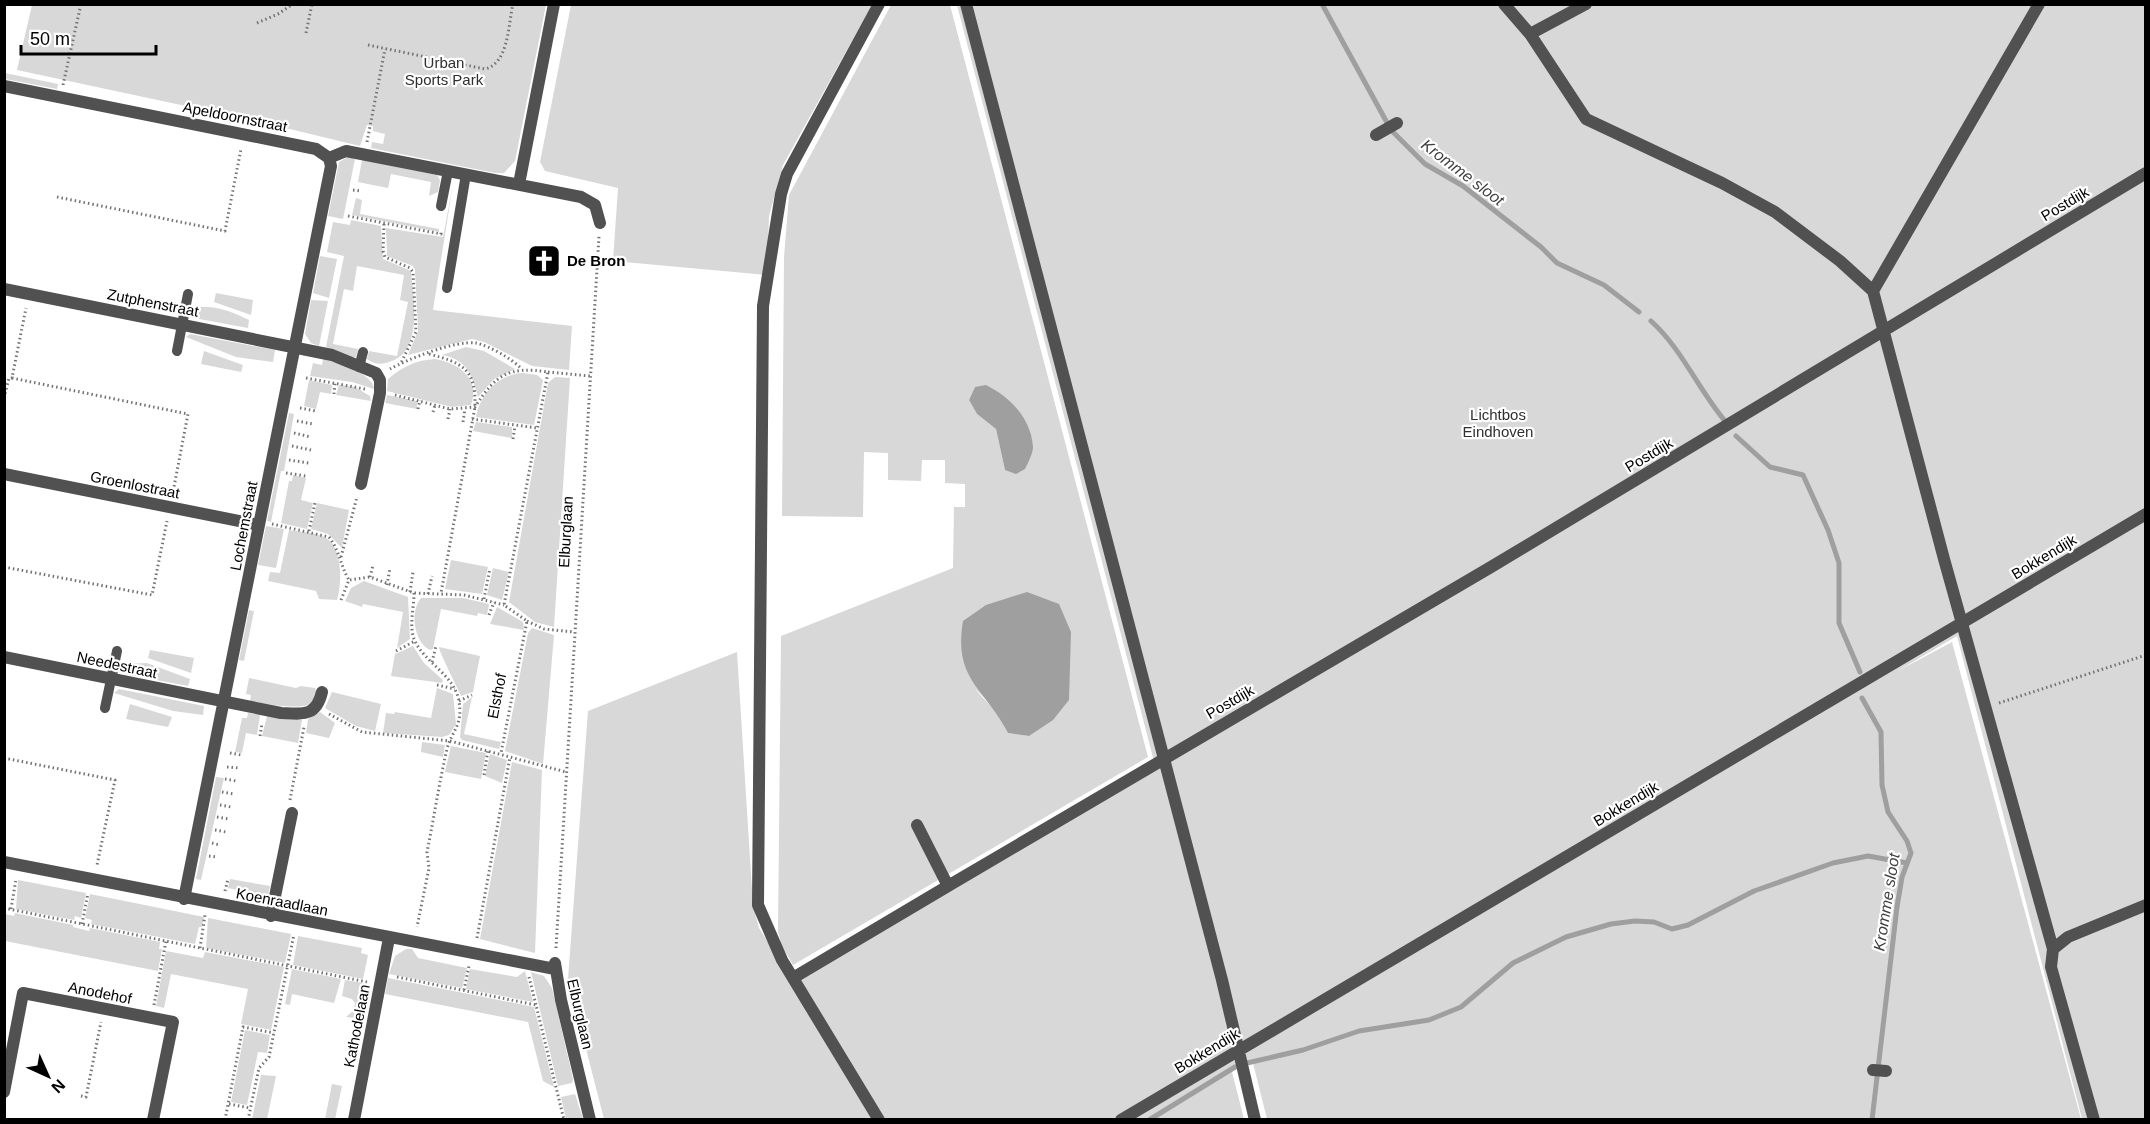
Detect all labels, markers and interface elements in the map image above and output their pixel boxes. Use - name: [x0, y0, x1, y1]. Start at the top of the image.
- scale bar: [21, 18, 156, 56]
- text: 50 m: [30, 29, 70, 49]
- park label: Urban Sports Park: [405, 54, 484, 88]
- street label: Apeldoornstraat: [181, 98, 290, 135]
- water label: Kromme sloot: [1418, 136, 1508, 209]
- street label: Postdijk: [2038, 183, 2092, 224]
- church icon: De Bron: [526, 243, 562, 279]
- place label: De Bron: [567, 252, 625, 269]
- street label: Zutphenstraat: [106, 285, 201, 320]
- park label: Lichtbos Eindhoven: [1463, 406, 1533, 440]
- street label: Postdijk: [1622, 434, 1676, 475]
- street label: Groenlostraat: [89, 467, 182, 502]
- street label: Lochemstraat: [226, 479, 261, 572]
- street label: Elburglaan: [555, 496, 576, 568]
- street label: Bokkendijk: [2008, 530, 2080, 583]
- street label: Needestraat: [75, 648, 160, 681]
- street label: Elsthof: [484, 671, 509, 720]
- street label: Postdijk: [1203, 681, 1257, 722]
- street label: Bokkendijk: [1590, 777, 1662, 830]
- water label: Kromme sloot: [1870, 851, 1903, 952]
- street label: Koenraadlaan: [235, 884, 330, 919]
- street label: Elburglaan: [564, 977, 597, 1051]
- street label: Anodehof: [67, 978, 134, 1007]
- street label: Kathodelaan: [340, 983, 373, 1069]
- street label: Bokkendijk: [1171, 1024, 1243, 1077]
- north arrow: [18, 1046, 78, 1106]
- text: N: [48, 1076, 68, 1096]

